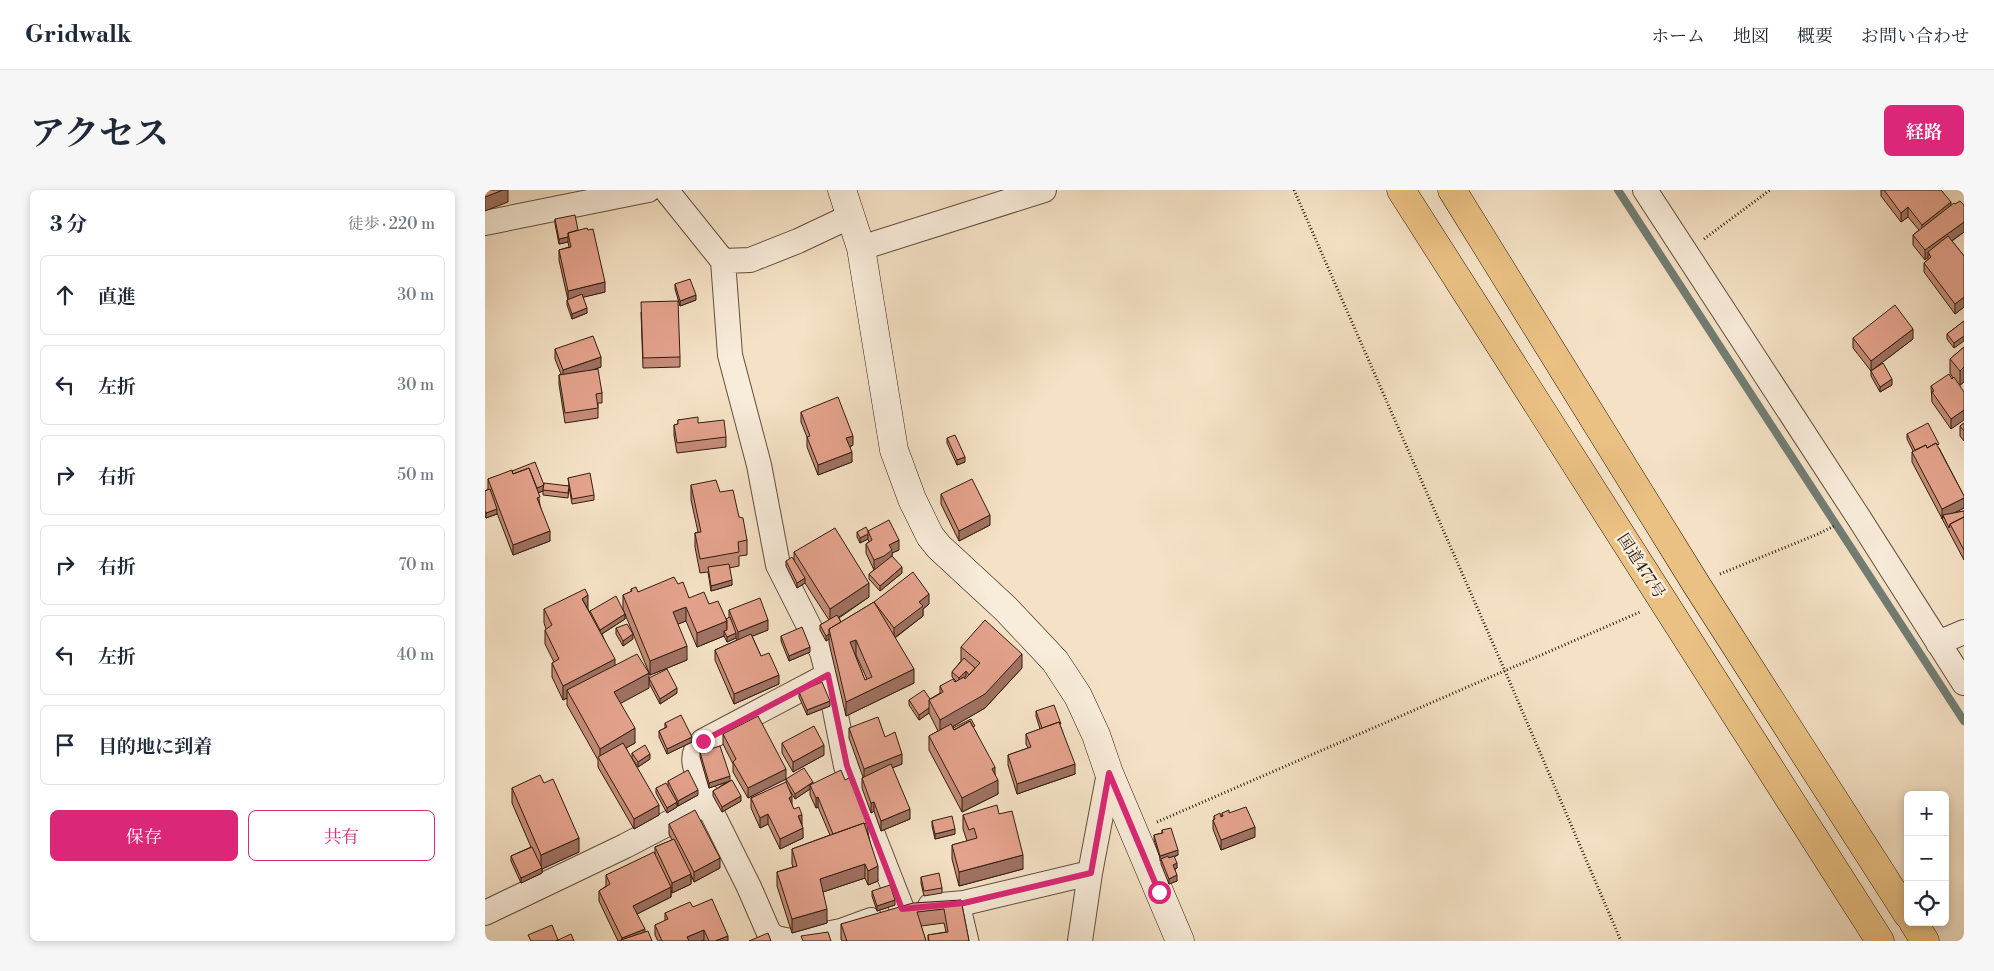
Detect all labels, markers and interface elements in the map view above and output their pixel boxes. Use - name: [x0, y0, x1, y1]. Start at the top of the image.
- text: Gridwalk: [25, 20, 132, 50]
- text: ホーム: [1651, 25, 1705, 48]
- text: 地図: [1733, 25, 1769, 48]
- text: 概要: [1797, 25, 1833, 48]
- text: お問い合わせ: [1861, 25, 1969, 48]
- button: 経路: [1884, 105, 1964, 156]
- text: アクセス: [30, 113, 169, 156]
- text: 3 分: [50, 212, 87, 238]
- text: 徒歩 · 220 m: [348, 214, 435, 234]
- icon: ahead: [51, 281, 79, 309]
- text: 直進: [98, 285, 136, 309]
- text: 30 m: [397, 285, 434, 305]
- icon: left: [51, 371, 79, 399]
- text: 左折: [98, 375, 136, 399]
- text: 30 m: [397, 375, 434, 395]
- icon: right: [51, 461, 79, 489]
- text: 右折: [98, 465, 136, 489]
- text: 50 m: [397, 465, 434, 485]
- street label: 国道477号: [1613, 530, 1669, 602]
- icon: right: [51, 551, 79, 579]
- text: 右折: [98, 555, 136, 579]
- text: 70 m: [398, 555, 434, 575]
- icon: left: [51, 641, 79, 669]
- text: 左折: [98, 645, 136, 669]
- text: 40 m: [397, 645, 434, 665]
- route end: [692, 730, 715, 753]
- icon: arrive: [51, 731, 79, 759]
- text: 目的地に到着: [98, 735, 212, 759]
- map controls: [1904, 791, 1949, 926]
- button: +: [1904, 791, 1949, 836]
- button: 保存: [50, 810, 238, 861]
- button: 共有: [248, 810, 435, 861]
- button: −: [1904, 836, 1949, 881]
- route start: [1148, 881, 1171, 904]
- button: locate: [1904, 881, 1949, 926]

